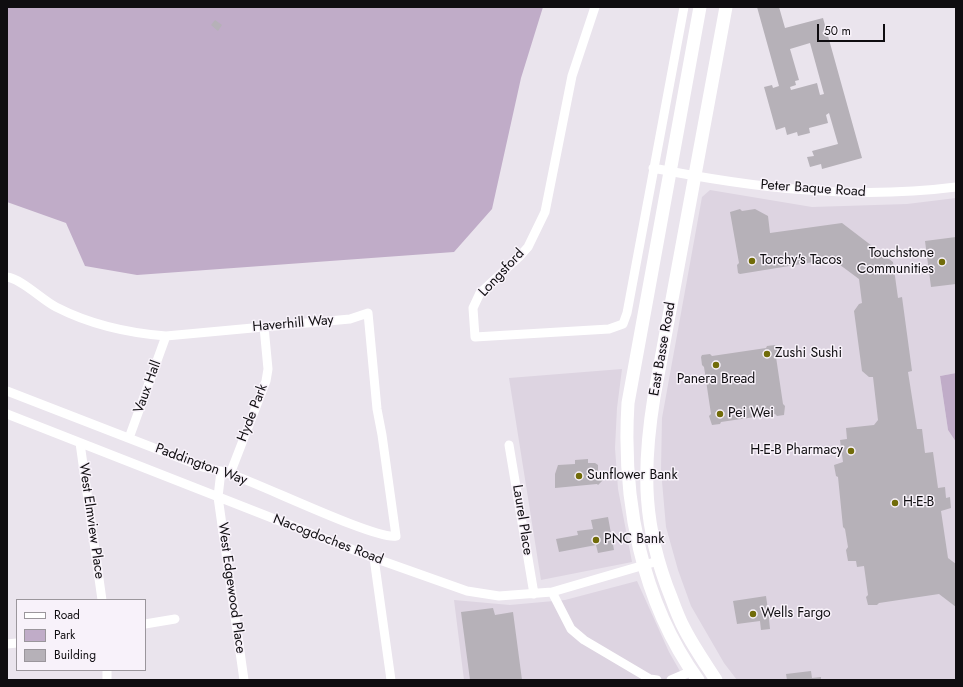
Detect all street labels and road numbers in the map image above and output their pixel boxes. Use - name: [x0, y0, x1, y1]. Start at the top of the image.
- street label: Peter Baque Road: [760, 177, 866, 201]
- street label: Longsford: [476, 246, 528, 300]
- street label: East Basse Road: [646, 301, 680, 397]
- street label: Haverhill Way: [252, 312, 334, 336]
- street label: Vaux Hall: [131, 358, 165, 416]
- street label: Hyde Park: [234, 382, 272, 444]
- street label: Paddington Way: [153, 441, 249, 489]
- street label: West Elmview Place: [75, 462, 107, 580]
- street label: Laurel Place: [508, 484, 536, 556]
- street label: Nacogdoches Road: [270, 511, 386, 569]
- street label: West Edgewood Place: [213, 521, 249, 655]

